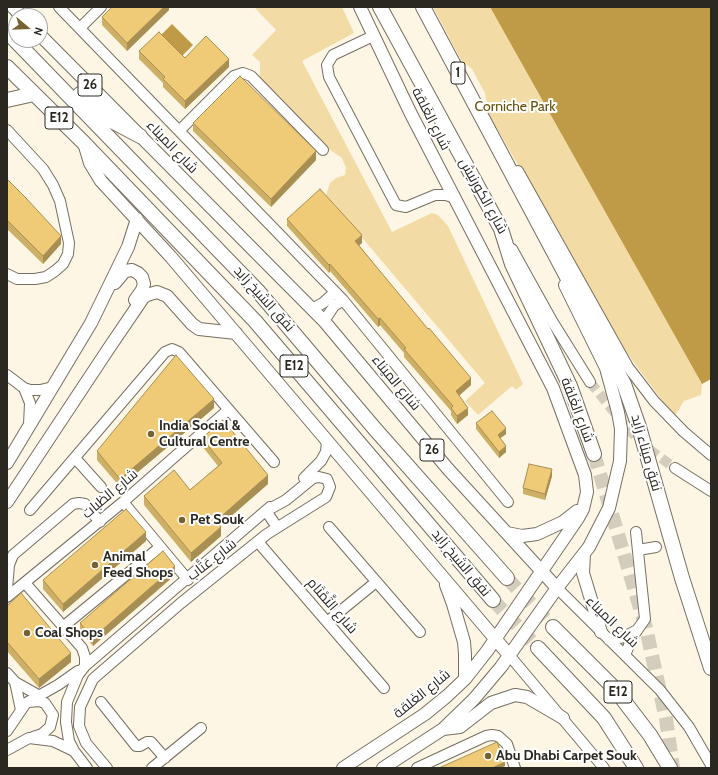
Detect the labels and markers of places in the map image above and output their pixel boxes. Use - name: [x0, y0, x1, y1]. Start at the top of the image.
- place label: India Social & Cultural Centre: [159, 418, 249, 450]
- marker: India Social & Cultural Centre: [146, 429, 156, 439]
- place label: Pet Souk: [190, 512, 244, 528]
- marker: Pet Souk: [177, 515, 187, 525]
- place label: Animal Feed Shops: [103, 549, 173, 582]
- marker: Animal Feed Shops: [90, 560, 100, 570]
- place label: Coal Shops: [35, 625, 103, 641]
- marker: Coal Shops: [22, 628, 32, 638]
- place label: Abu Dhabi Carpet Souk: [496, 748, 637, 764]
- marker: Abu Dhabi Carpet Souk: [483, 751, 493, 761]

